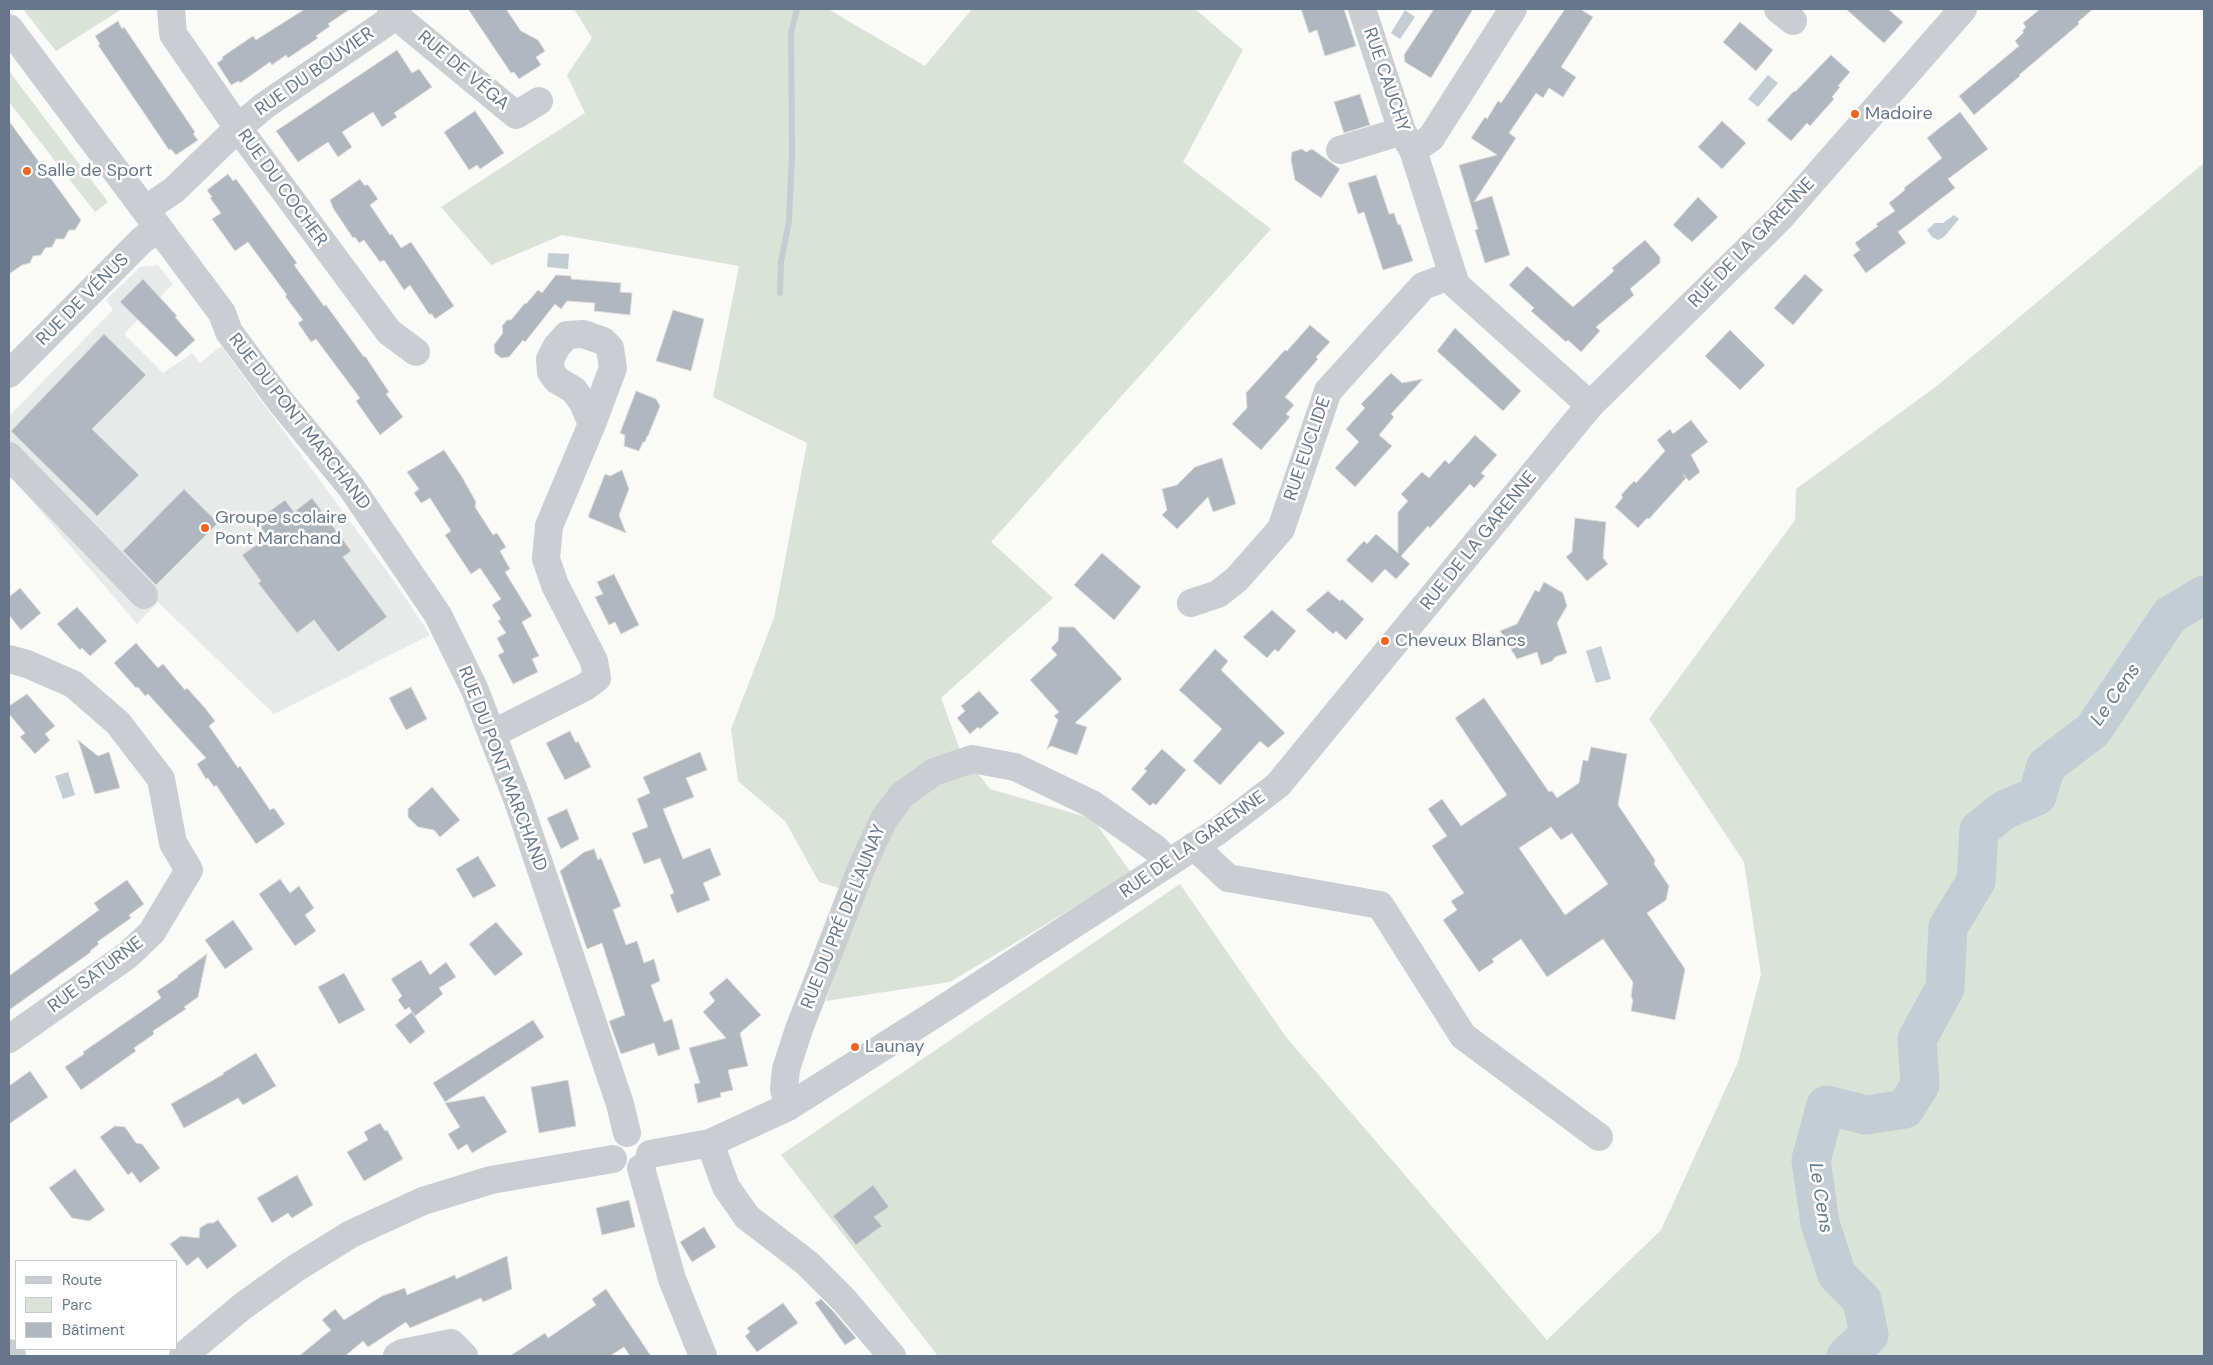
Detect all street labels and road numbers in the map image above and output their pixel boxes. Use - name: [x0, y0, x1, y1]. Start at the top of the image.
- street label: RUE DU BOUVIER: [251, 23, 379, 121]
- street label: RUE CAUCHY: [1358, 25, 1414, 135]
- street label: RUE DE VÉGA: [413, 27, 513, 115]
- street label: RUE DU COCHER: [232, 125, 332, 251]
- street label: RUE DE LA GARENNE: [1684, 173, 1820, 313]
- street label: RUE DE VÉNUS: [32, 249, 134, 351]
- street label: RUE DU PONT MARCHAND: [223, 330, 375, 514]
- street label: RUE EUCLIDE: [1280, 394, 1336, 504]
- street label: RUE DE LA GARENNE: [1416, 467, 1542, 615]
- street label: RUE DU PONT MARCHAND: [453, 663, 551, 875]
- street label: RUE DE LA GARENNE: [1116, 787, 1270, 903]
- street label: RUE DU PRÉ DE L'AUNAY: [797, 822, 891, 1012]
- street label: RUE SATURNE: [44, 932, 148, 1018]

